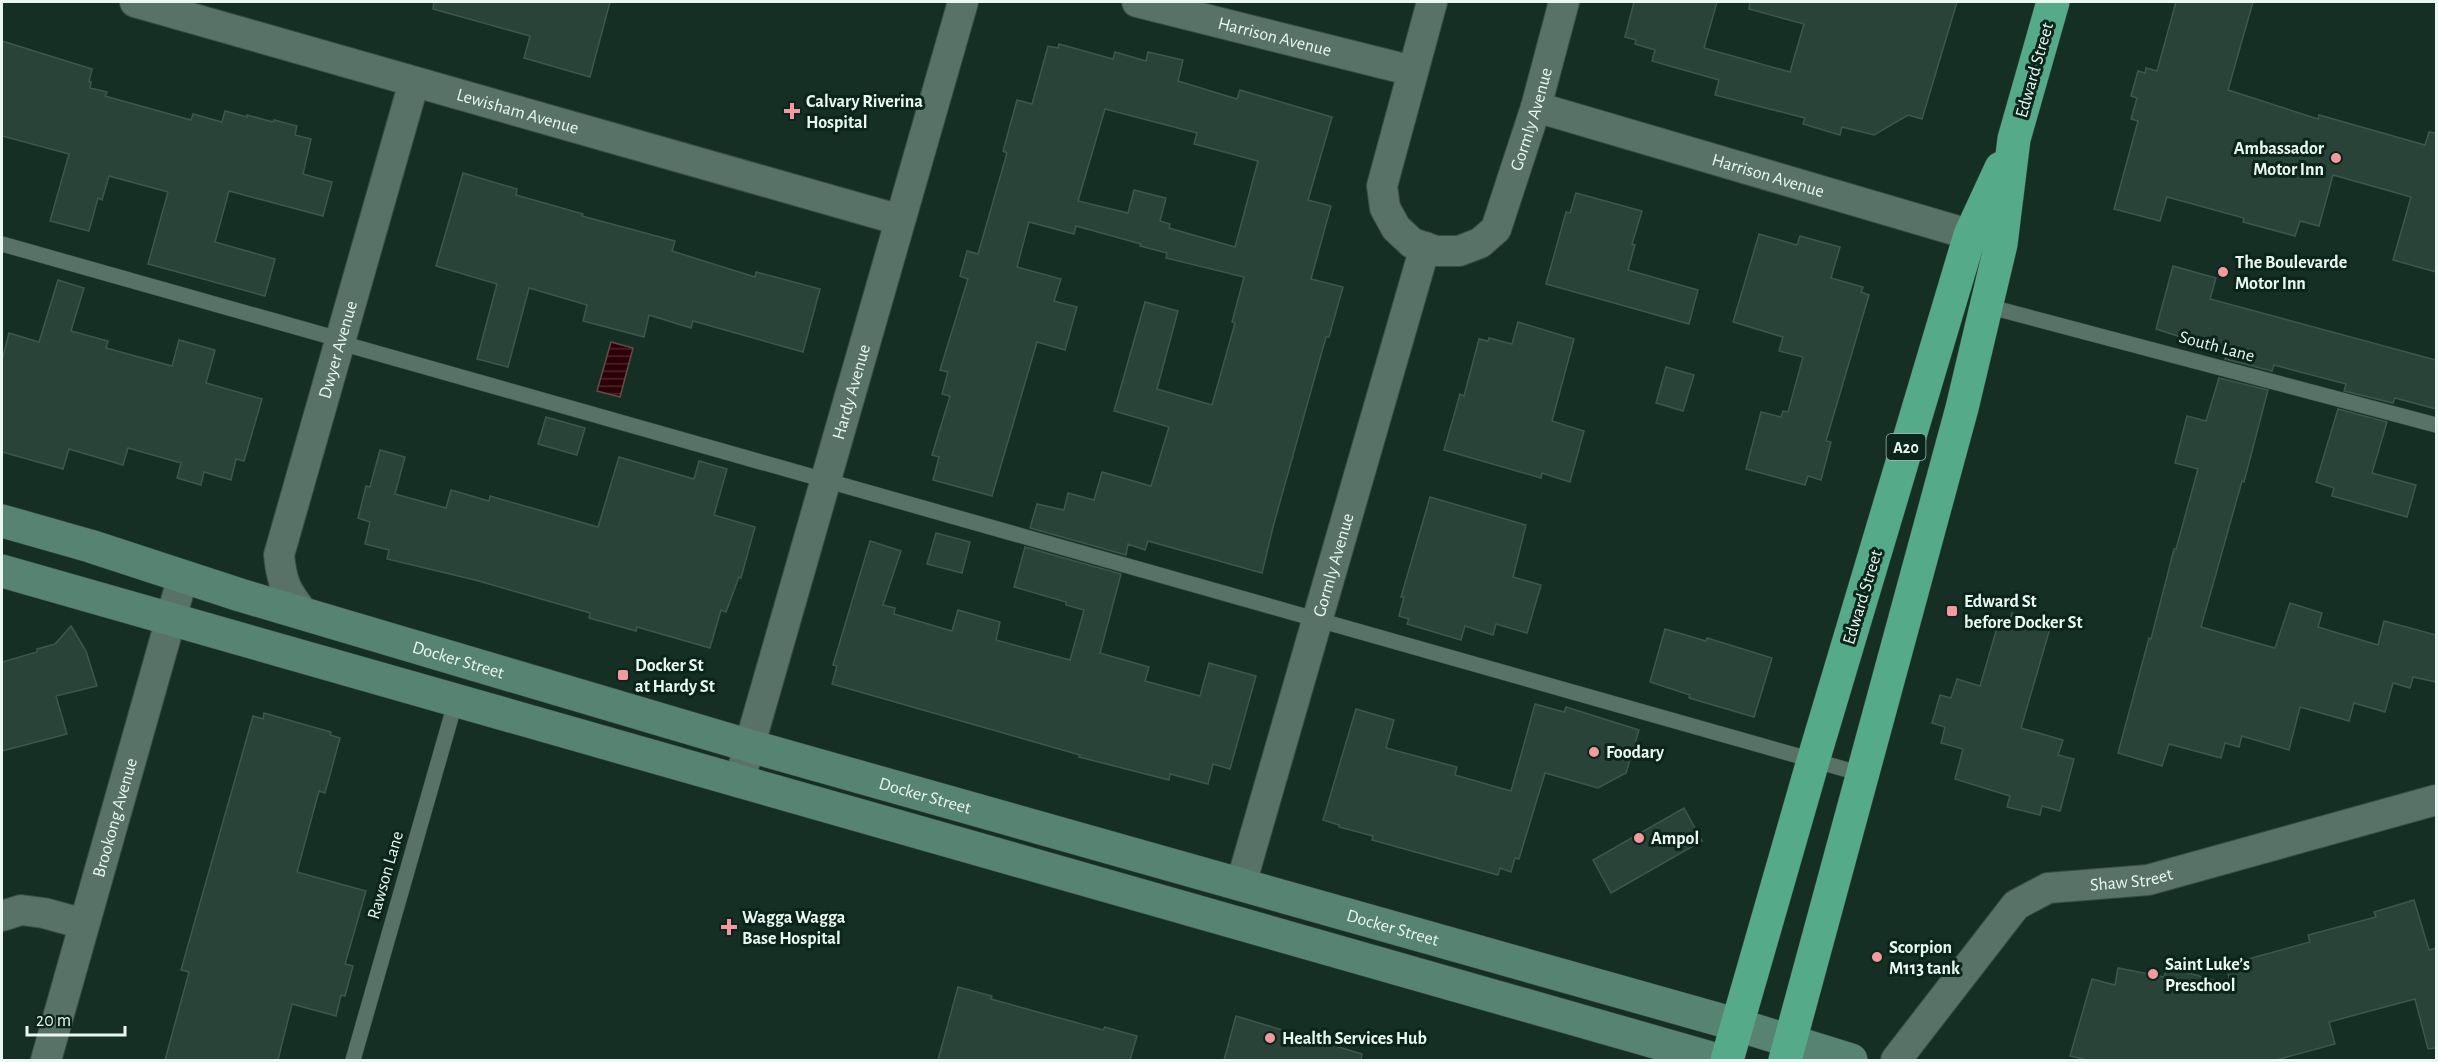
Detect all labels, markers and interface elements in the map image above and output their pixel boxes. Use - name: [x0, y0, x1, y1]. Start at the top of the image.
- street label: Harrison Avenue: [1216, 15, 1333, 60]
- street label: Edward Street: [2013, 20, 2057, 120]
- street label: Gormly Avenue: [1508, 66, 1556, 173]
- street label: Lewisham Avenue: [454, 86, 581, 138]
- place label: Calvary Riverina Hospital: [806, 93, 923, 132]
- marker: Calvary Riverina Hospital: [783, 102, 801, 120]
- place label: Ambassador Motor Inn: [2234, 140, 2325, 179]
- street label: Harrison Avenue: [1710, 151, 1826, 201]
- marker: Ambassador Motor Inn: [2329, 151, 2343, 165]
- place label: The Boulevarde Motor Inn: [2235, 254, 2347, 293]
- marker: The Boulevarde Motor Inn: [2216, 265, 2230, 279]
- street label: Dwyer Avenue: [316, 299, 361, 401]
- street label: South Lane: [2177, 328, 2256, 366]
- street label: Hardy Avenue: [830, 342, 874, 442]
- road number: A20: [1886, 434, 1926, 460]
- street label: Gormly Avenue: [1311, 511, 1358, 619]
- street label: Edward Street: [1840, 548, 1886, 647]
- place label: Edward St before Docker St: [1964, 593, 2083, 632]
- marker: Edward St before Docker St: [1945, 604, 1959, 618]
- street label: Docker Street: [410, 639, 506, 683]
- place label: Docker St at Hardy St: [635, 657, 715, 696]
- marker: Docker St at Hardy St: [616, 668, 630, 682]
- place label: Foodary: [1606, 744, 1665, 762]
- marker: Foodary: [1587, 745, 1601, 759]
- street label: Brookong Avenue: [90, 756, 141, 880]
- street label: Docker Street: [877, 775, 973, 818]
- street label: Rawson Lane: [365, 829, 407, 921]
- place label: Ampol: [1651, 830, 1699, 848]
- marker: Ampol: [1632, 831, 1646, 845]
- street label: Shaw Street: [2089, 866, 2175, 895]
- street label: Docker Street: [1344, 907, 1441, 950]
- place label: Wagga Wagga Base Hospital: [742, 909, 846, 948]
- marker: Wagga Wagga Base Hospital: [720, 918, 738, 936]
- place label: Scorpion M113 tank: [1889, 939, 1960, 978]
- marker: Scorpion M113 tank: [1870, 950, 1884, 964]
- place label: Saint Luke’s Preschool: [2165, 956, 2250, 995]
- marker: Saint Luke’s Preschool: [2146, 967, 2160, 981]
- scale bar: [27, 999, 124, 1037]
- text: 20 m: [36, 1012, 71, 1030]
- place label: Health Services Hub: [1282, 1030, 1427, 1048]
- marker: Health Services Hub: [1263, 1031, 1277, 1045]

